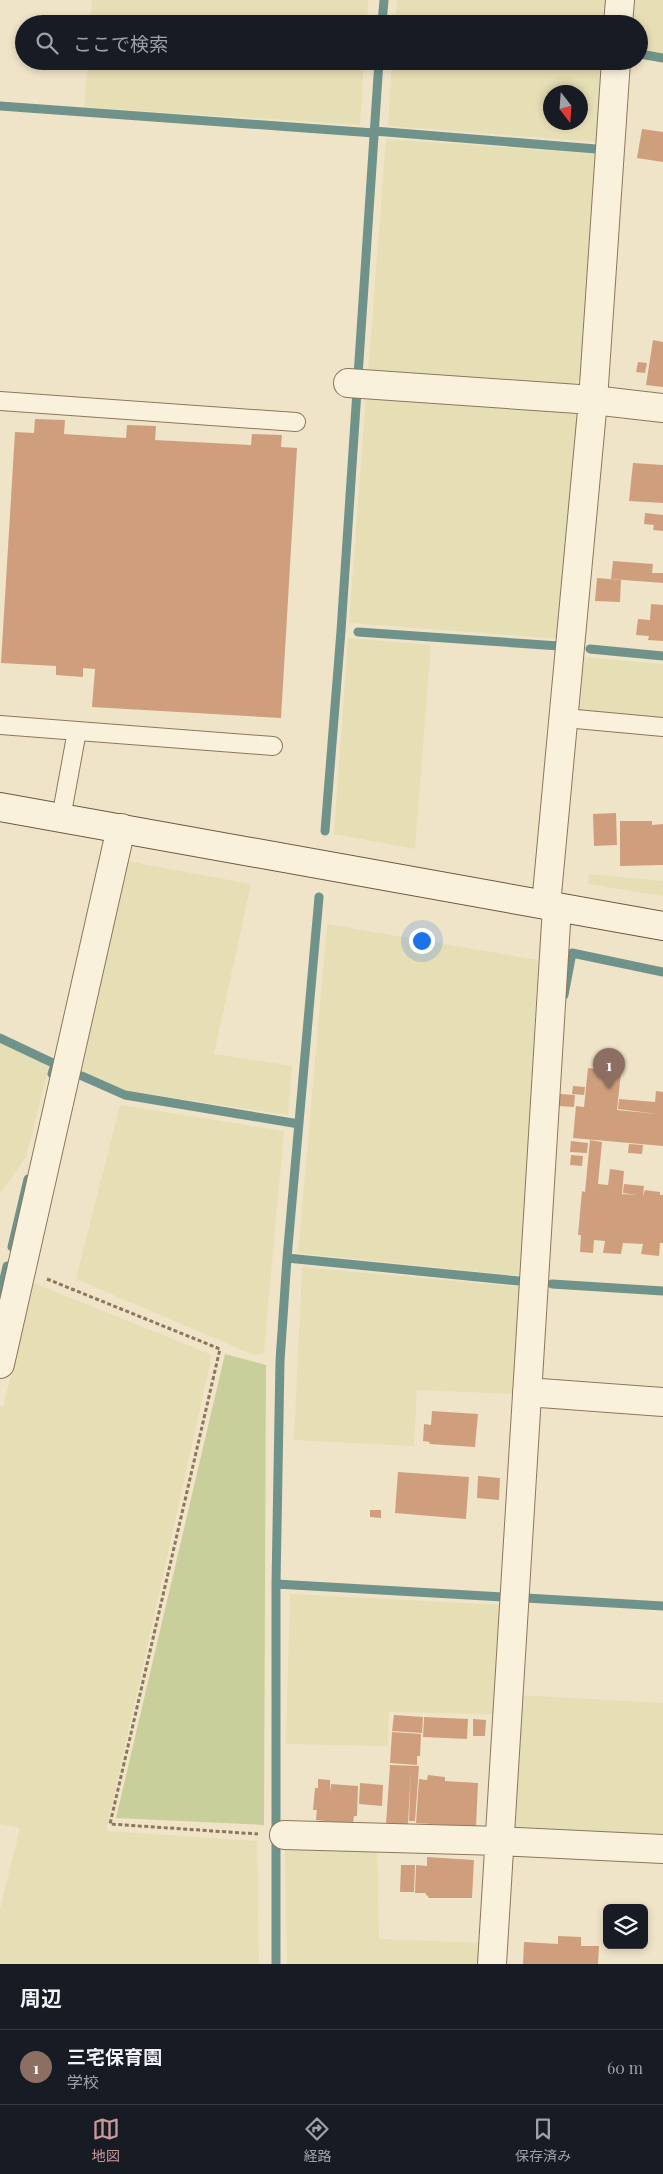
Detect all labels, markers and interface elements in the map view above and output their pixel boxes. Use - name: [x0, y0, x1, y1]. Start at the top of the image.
- search box: [15, 15, 648, 70]
- icon: search: [33, 29, 61, 57]
- text: ここで検索: [73, 30, 168, 56]
- north arrow: [543, 85, 588, 130]
- your location: [409, 928, 435, 954]
- pin: 1: [593, 1048, 625, 1089]
- map controls: [603, 1904, 648, 1949]
- button: layers: [603, 1904, 648, 1949]
- text: 周辺: [20, 1983, 62, 2011]
- text: 三宅保育園: [67, 2043, 162, 2069]
- text: 1: [33, 2057, 39, 2078]
- text: 60 m: [607, 2057, 643, 2078]
- text: 学校: [67, 2071, 99, 2092]
- tab: 地図: [92, 2115, 120, 2165]
- tab: 経路: [303, 2115, 331, 2165]
- tab: 保存済み: [515, 2115, 571, 2165]

